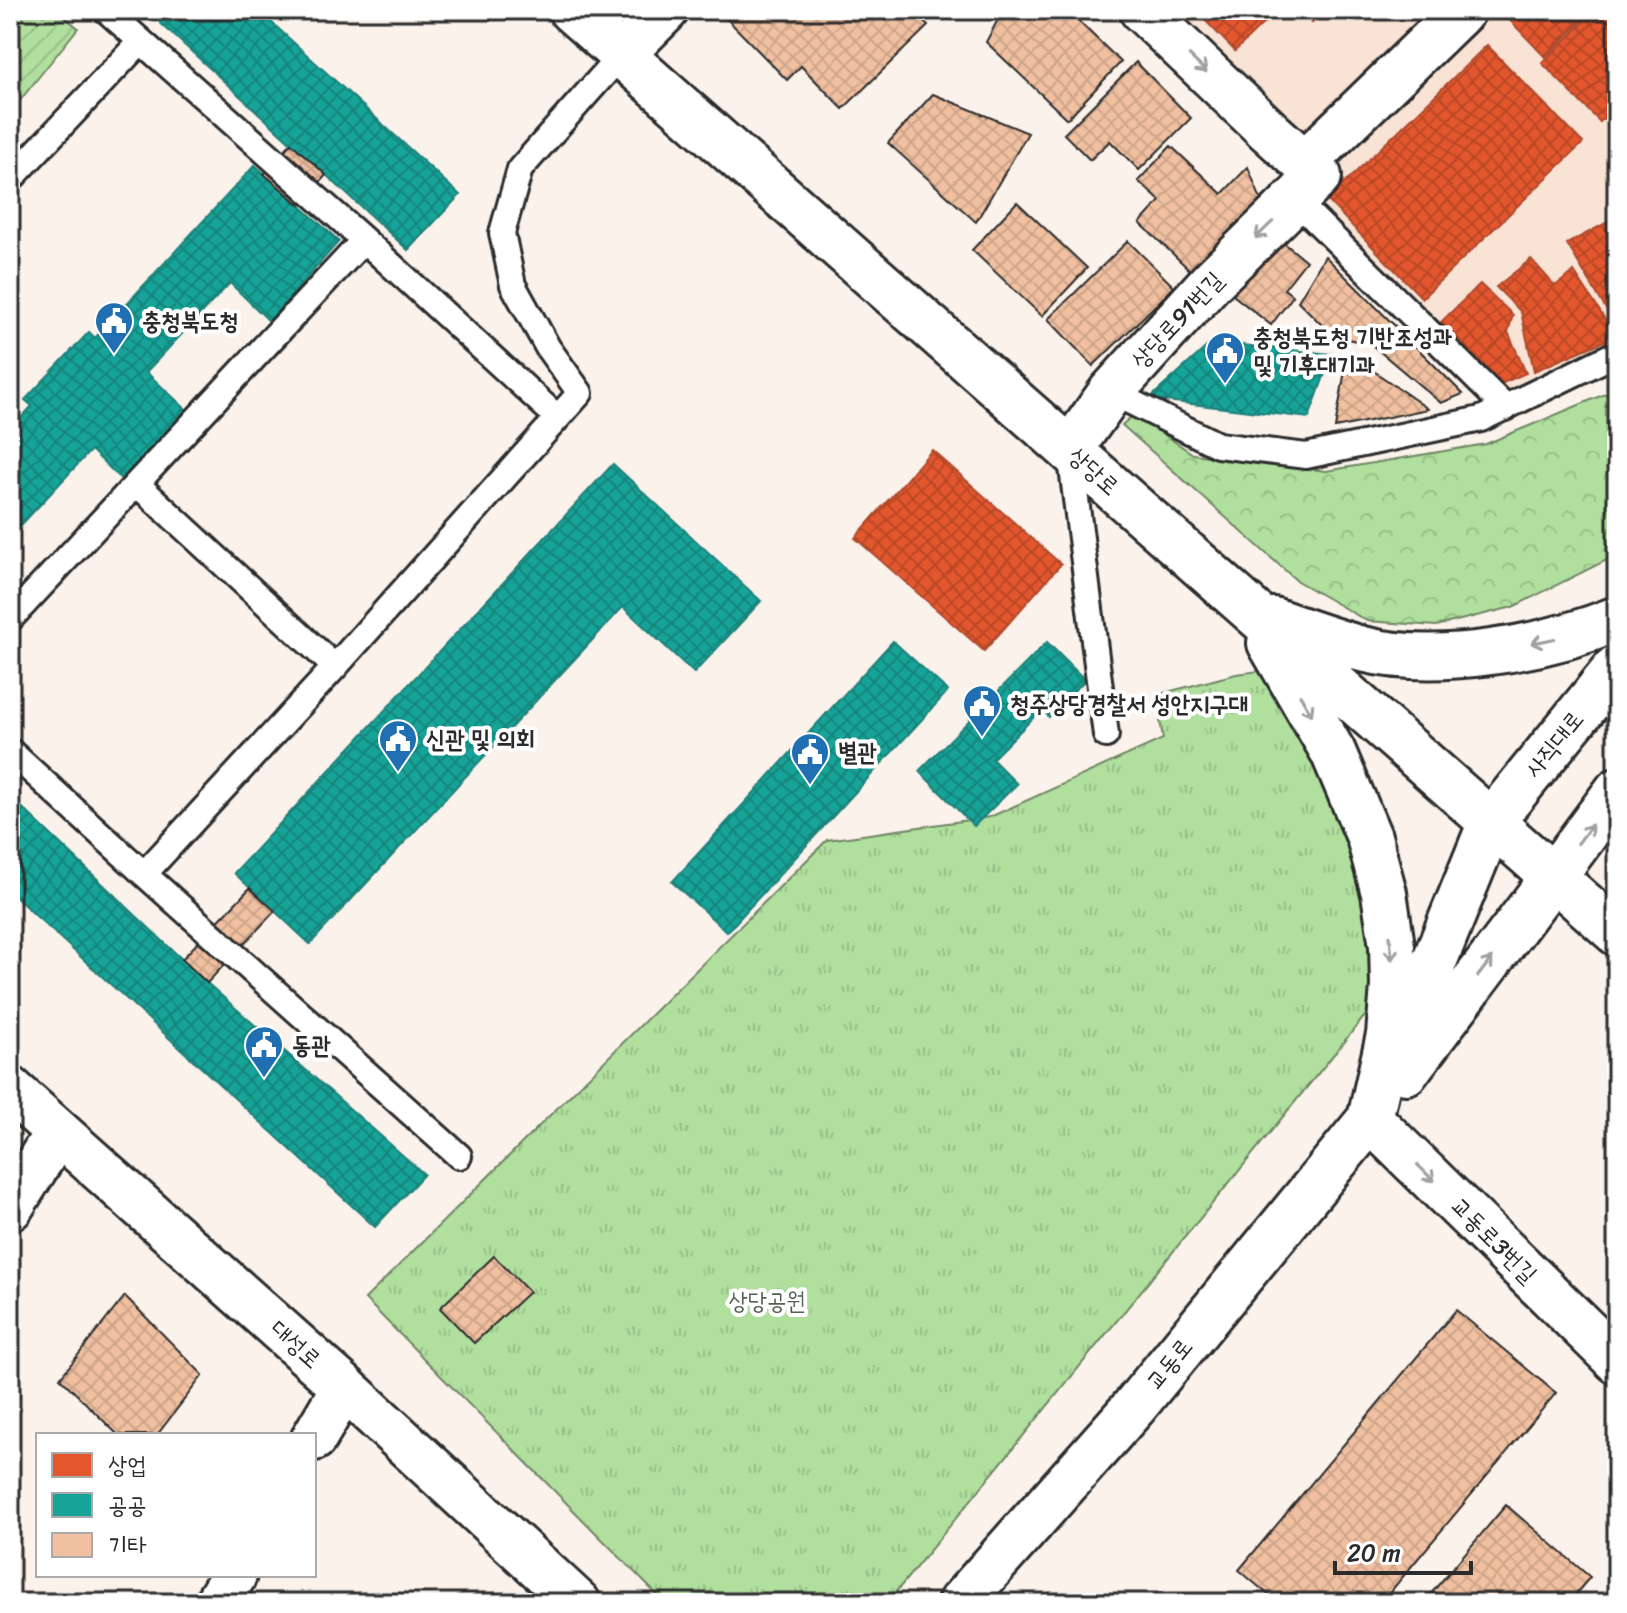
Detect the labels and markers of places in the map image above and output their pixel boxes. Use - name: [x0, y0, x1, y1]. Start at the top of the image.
- public building icon: 충청북도청: [93, 300, 135, 355]
- place label: 충청북도청: [142, 300, 239, 342]
- place label: 충청북도청 기반조성과 및 기후대기과: [1253, 316, 1452, 386]
- public building icon: 충청북도청 기반조성과 및 기후대기과: [1204, 330, 1246, 385]
- public building icon: 청주상당경찰서 성안지구대: [961, 683, 1003, 738]
- place label: 청주상당경찰서 성안지구대: [1010, 683, 1248, 725]
- public building icon: 신관 및 의회: [377, 718, 419, 773]
- place label: 신관 및 의회: [426, 718, 535, 760]
- public building icon: 별관: [789, 731, 831, 786]
- place label: 별관: [838, 731, 877, 773]
- public building icon: 동관: [243, 1024, 285, 1079]
- place label: 동관: [292, 1024, 331, 1066]

